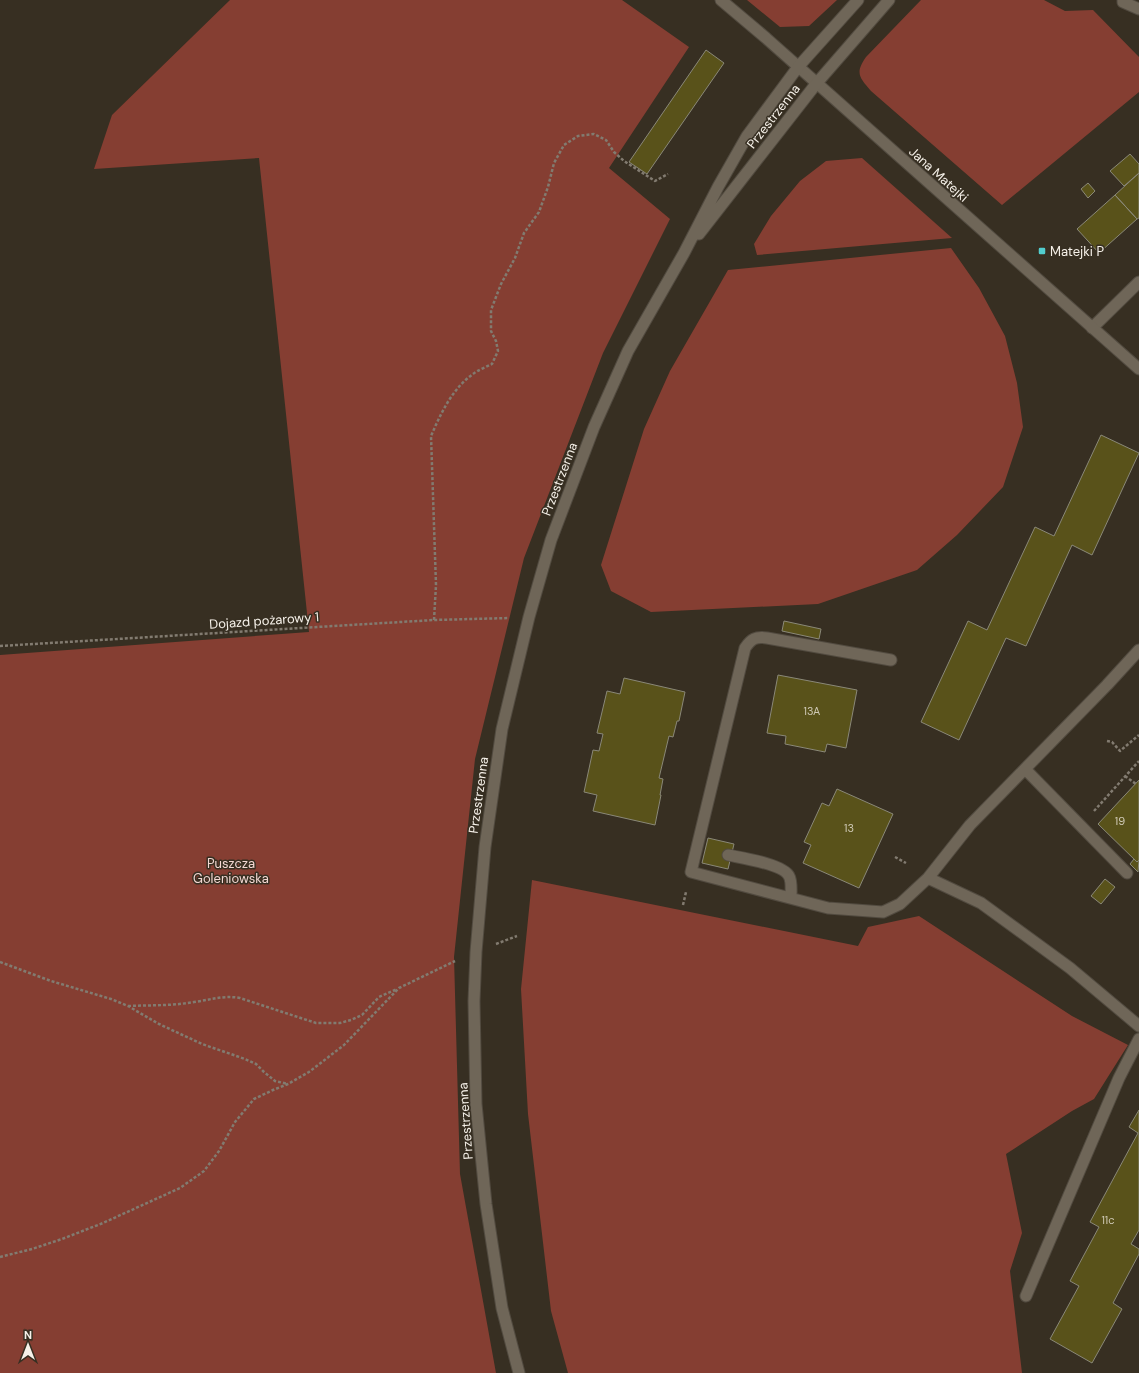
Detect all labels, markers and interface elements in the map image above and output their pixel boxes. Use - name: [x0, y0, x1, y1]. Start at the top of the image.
- street label: Przestrzenna: [743, 81, 804, 152]
- street label: Jana Matejki: [905, 143, 972, 206]
- place label: Matejki P: [1050, 243, 1104, 260]
- marker: Matejki P: [1037, 246, 1047, 256]
- street label: Przestrzenna: [538, 440, 581, 518]
- street label: Dojazd pożarowy 1: [209, 608, 320, 633]
- house number: 13A: [804, 704, 820, 718]
- street label: Przestrzenna: [465, 756, 492, 834]
- house number: 19: [1115, 814, 1125, 828]
- house number: 13: [844, 821, 854, 835]
- park label: Puszcza Goleniowska: [193, 855, 269, 887]
- street label: Przestrzenna: [454, 1082, 477, 1160]
- house number: 11c: [1101, 1213, 1115, 1227]
- north arrow: [8, 1325, 48, 1365]
- text: N: [24, 1328, 32, 1342]

